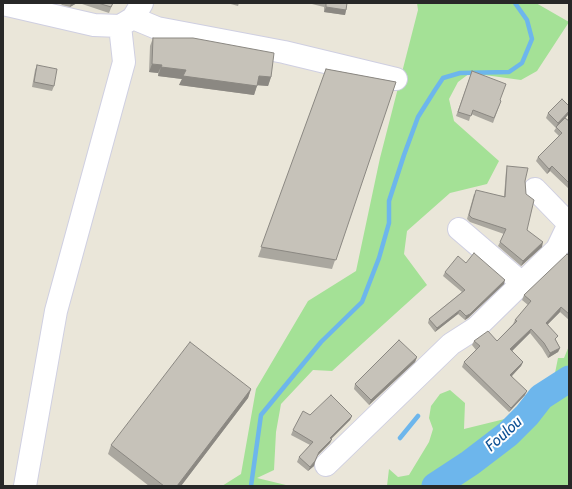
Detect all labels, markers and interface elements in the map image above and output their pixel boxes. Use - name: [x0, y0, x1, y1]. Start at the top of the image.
- water label: Foulou: [482, 412, 526, 456]

